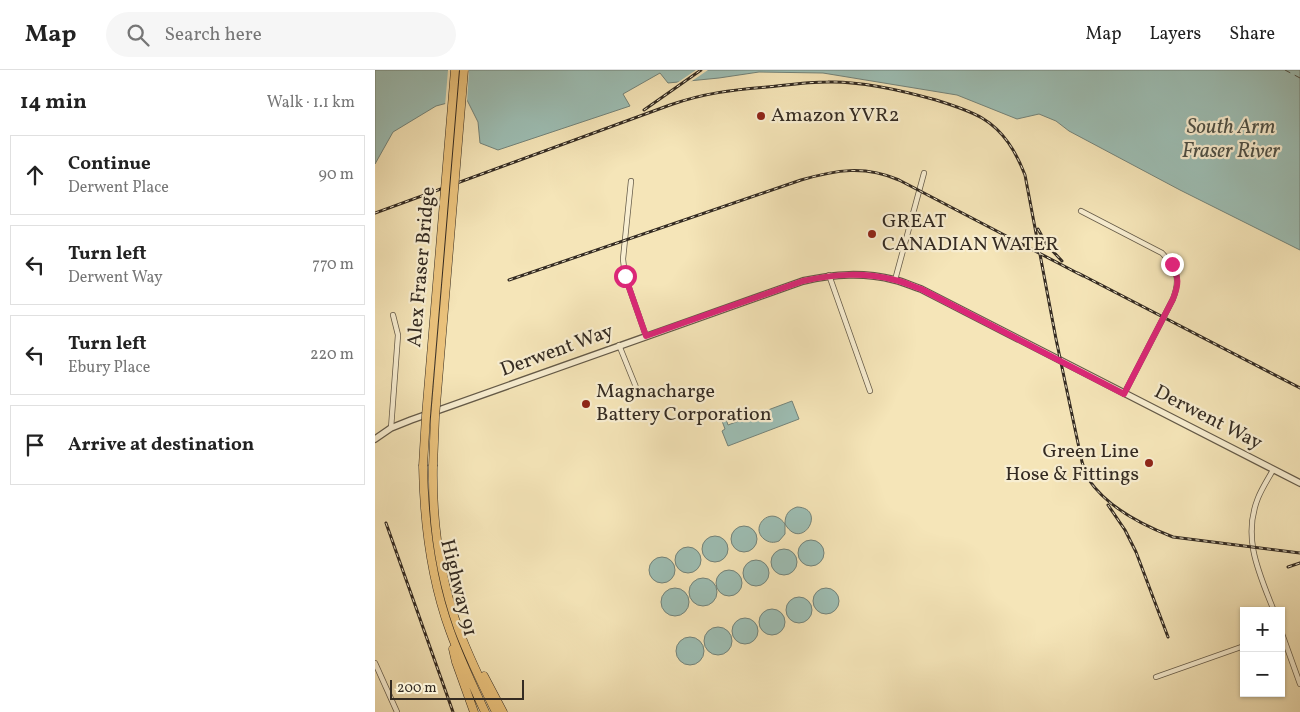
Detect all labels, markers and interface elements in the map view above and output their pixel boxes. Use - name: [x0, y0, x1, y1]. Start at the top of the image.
- search box: [106, 12, 456, 57]
- text: Map: [25, 18, 76, 52]
- icon: search: [124, 21, 152, 49]
- text: Search here: [164, 22, 262, 48]
- text: Map: [1085, 22, 1121, 47]
- text: Layers: [1149, 22, 1201, 47]
- text: Share: [1229, 22, 1275, 47]
- text: 14 min: [20, 88, 87, 117]
- text: Walk · 1.1 km: [267, 92, 355, 114]
- place label: Amazon YVR2: [771, 102, 899, 130]
- marker: Amazon YVR2: [755, 110, 767, 122]
- water label: South Arm Fraser River: [1182, 113, 1280, 166]
- text: Continue: [68, 151, 151, 177]
- icon: ahead: [21, 161, 49, 189]
- text: 90 m: [318, 164, 354, 186]
- text: Derwent Place: [68, 177, 169, 199]
- street label: Alex Fraser Bridge: [401, 185, 443, 349]
- place label: GREAT CANADIAN WATER: [882, 208, 1059, 259]
- marker: GREAT CANADIAN WATER: [866, 228, 878, 240]
- text: Turn left: [68, 241, 147, 267]
- icon: left: [21, 251, 49, 279]
- route end: [1161, 253, 1184, 276]
- text: 770 m: [312, 254, 354, 276]
- route start: [614, 265, 637, 288]
- text: Derwent Way: [68, 267, 163, 289]
- street label: Derwent Way: [497, 318, 618, 384]
- text: Turn left: [68, 331, 147, 357]
- icon: left: [21, 341, 49, 369]
- text: 220 m: [310, 344, 354, 366]
- text: Ebury Place: [68, 357, 150, 379]
- place label: Magnacharge Battery Corporation: [596, 378, 772, 429]
- street label: Derwent Way: [1149, 379, 1267, 457]
- marker: Magnacharge Battery Corporation: [580, 398, 592, 410]
- icon: arrive: [21, 431, 49, 459]
- text: Arrive at destination: [68, 432, 254, 458]
- place label: Green Line Hose & Fittings: [1005, 438, 1139, 489]
- marker: Green Line Hose & Fittings: [1143, 457, 1155, 469]
- street label: Highway 91: [432, 536, 484, 640]
- map controls: [1240, 607, 1285, 697]
- button: +: [1240, 607, 1285, 652]
- button: −: [1240, 652, 1285, 697]
- scale bar: [390, 677, 524, 700]
- text: 200 m: [397, 679, 437, 698]

